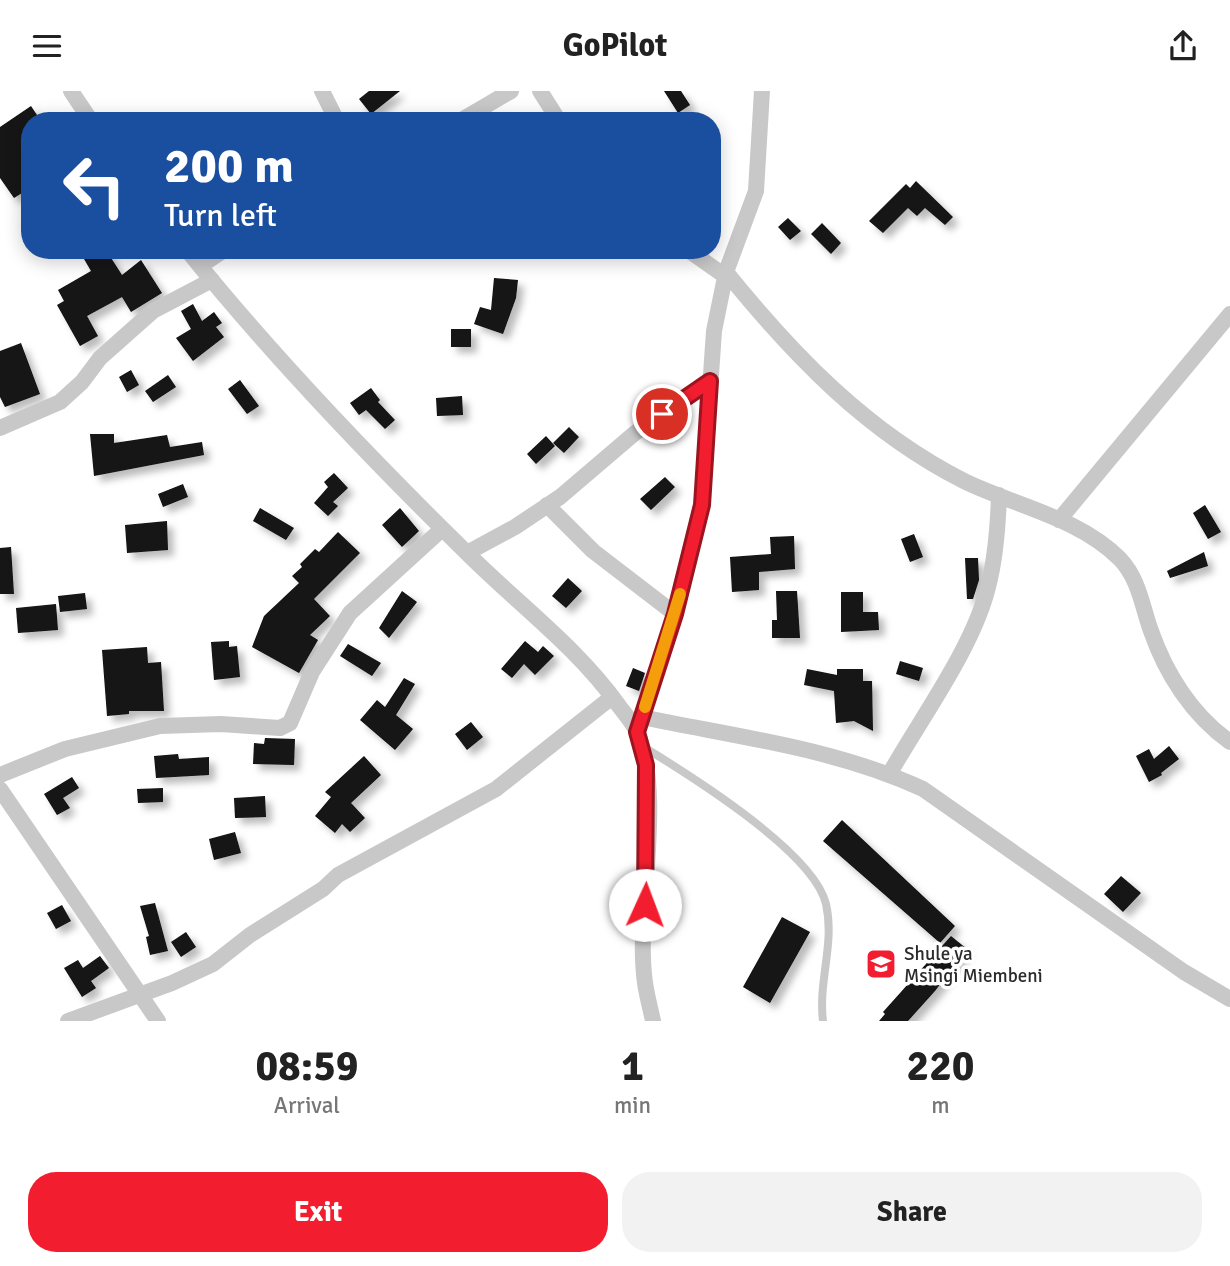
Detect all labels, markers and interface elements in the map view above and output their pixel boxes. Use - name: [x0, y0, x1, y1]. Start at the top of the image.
- text: GoPilot: [563, 26, 667, 65]
- icon: menu: [28, 27, 66, 65]
- icon: share: [1164, 27, 1202, 65]
- text: 200 m: [164, 136, 294, 196]
- icon: left: [49, 140, 140, 231]
- text: Turn left: [164, 196, 277, 235]
- pin: [632, 384, 692, 444]
- icon: arrive: [643, 395, 681, 433]
- position arrow: [608, 868, 682, 942]
- place label: Shule ya Msingi Miembeni: [904, 942, 1043, 988]
- school or university icon: Shule ya Msingi Miembeni: [864, 947, 898, 981]
- text: 08:59: [255, 1041, 359, 1092]
- text: 1: [621, 1041, 644, 1092]
- text: 220: [906, 1041, 975, 1092]
- text: Arrival: [274, 1091, 340, 1120]
- text: min: [614, 1091, 651, 1120]
- text: m: [931, 1091, 950, 1120]
- button: Exit: [28, 1172, 608, 1252]
- button: Share: [622, 1172, 1202, 1252]

